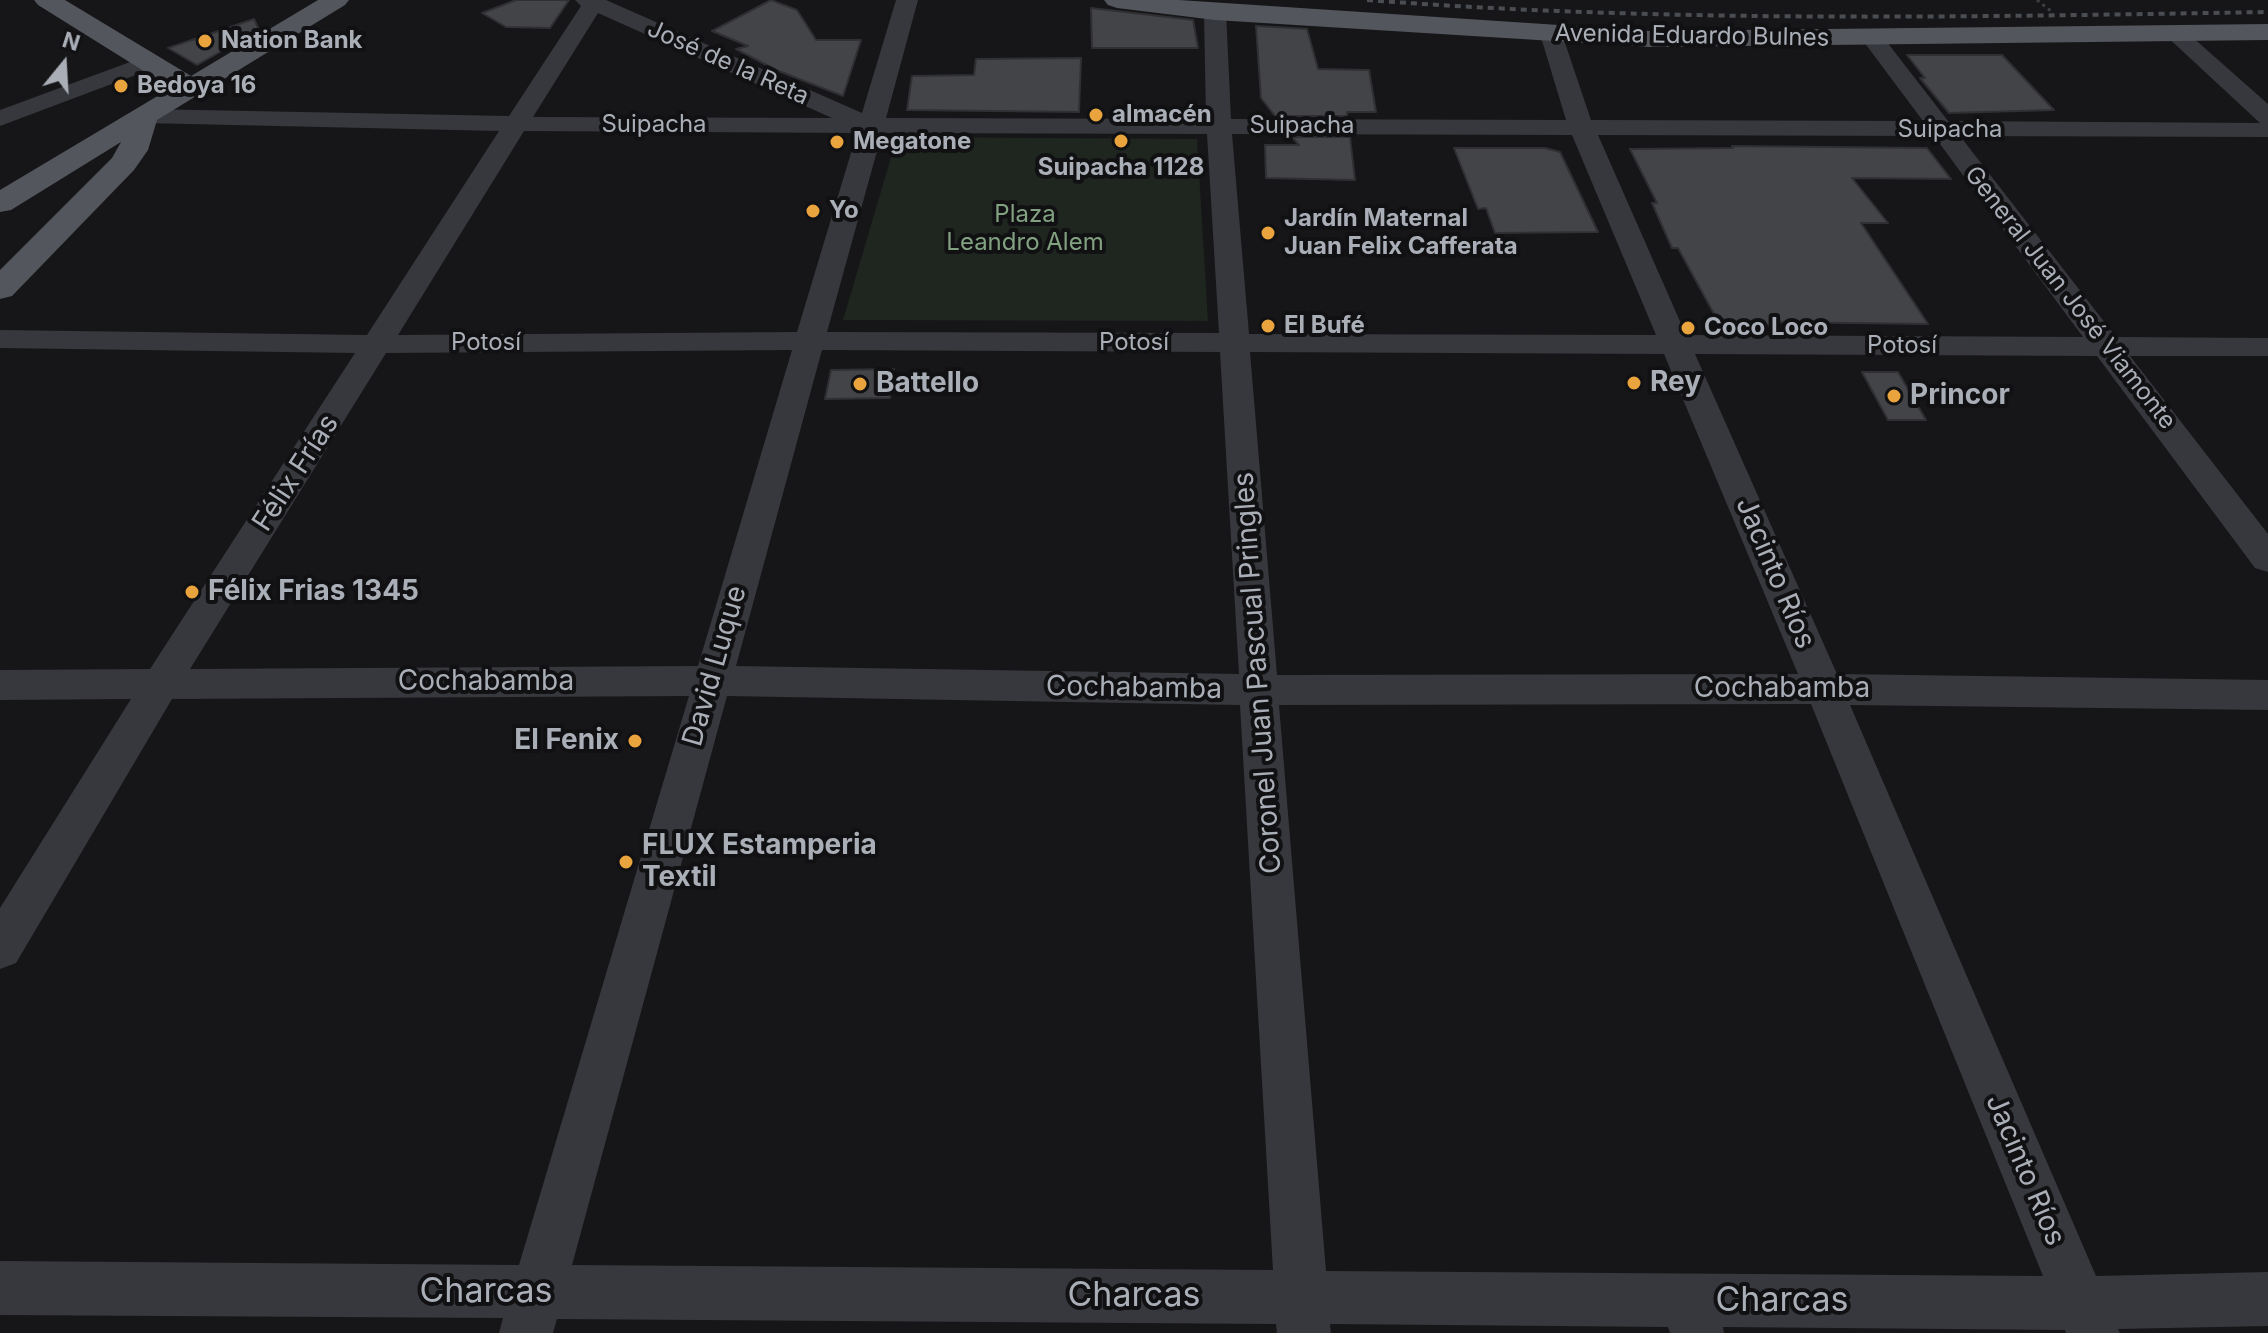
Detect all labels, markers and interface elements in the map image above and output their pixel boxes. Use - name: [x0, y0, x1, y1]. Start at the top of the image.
- street label: José de la Reta: [643, 15, 813, 111]
- street label: Avenida Eduardo Bulnes: [1554, 19, 1830, 53]
- north arrow: [24, 24, 104, 104]
- text: N: [59, 26, 83, 56]
- place label: Nation Bank: [221, 27, 363, 55]
- marker: Nation Bank: [196, 32, 214, 50]
- place label: Bedoya 16: [137, 72, 256, 100]
- marker: Bedoya 16: [112, 77, 130, 95]
- place label: almacén: [1112, 101, 1212, 129]
- marker: almacén: [1087, 106, 1105, 124]
- street label: Suipacha: [601, 111, 707, 139]
- street label: Suipacha: [1249, 112, 1355, 140]
- street label: Suipacha: [1897, 116, 2003, 144]
- place label: Megatone: [853, 128, 971, 156]
- marker: Suipacha 1128: [1112, 132, 1130, 150]
- marker: Megatone: [828, 133, 846, 151]
- place label: Suipacha 1128: [1038, 154, 1204, 182]
- street label: General Juan José Viamonte: [1958, 161, 2182, 435]
- place label: Yo: [829, 197, 859, 225]
- park label: Plaza Leandro Alem: [946, 201, 1104, 257]
- marker: Yo: [804, 202, 822, 220]
- place label: Jardín Maternal Juan Felix Cafferata: [1284, 205, 1518, 261]
- marker: Jardín Maternal Juan Felix Cafferata: [1259, 224, 1277, 242]
- place label: El Bufé: [1284, 312, 1365, 340]
- place label: Coco Loco: [1704, 314, 1828, 342]
- marker: El Bufé: [1259, 317, 1277, 335]
- marker: Coco Loco: [1679, 319, 1697, 337]
- street label: Potosí: [451, 329, 521, 357]
- street label: Potosí: [1099, 329, 1169, 357]
- street label: Potosí: [1867, 332, 1937, 360]
- place label: Rey: [1650, 366, 1701, 400]
- place label: Battello: [876, 367, 979, 401]
- marker: Rey: [1625, 374, 1643, 392]
- marker: Battello: [851, 375, 869, 393]
- place label: Princor: [1910, 379, 2010, 413]
- marker: Princor: [1885, 387, 1903, 405]
- street label: Félix Frías: [246, 408, 346, 538]
- street label: Coronel Juan Pascual Pringles: [1227, 471, 1289, 875]
- street label: Jacinto Ríos: [1728, 492, 1822, 654]
- place label: Félix Frias 1345: [208, 575, 419, 609]
- street label: David Luque: [676, 582, 754, 750]
- marker: Félix Frias 1345: [183, 583, 201, 601]
- street label: Cochabamba: [398, 665, 574, 699]
- street label: Cochabamba: [1046, 670, 1222, 706]
- street label: Cochabamba: [1694, 672, 1870, 706]
- place label: El Fenix: [514, 724, 619, 758]
- marker: El Fenix: [626, 732, 644, 750]
- place label: FLUX Estamperia Textil: [642, 829, 877, 895]
- marker: FLUX Estamperia Textil: [617, 853, 635, 871]
- street label: Jacinto Ríos: [1978, 1089, 2072, 1251]
- street label: Charcas: [419, 1272, 553, 1312]
- street label: Charcas: [1067, 1276, 1201, 1316]
- street label: Charcas: [1715, 1281, 1849, 1321]

